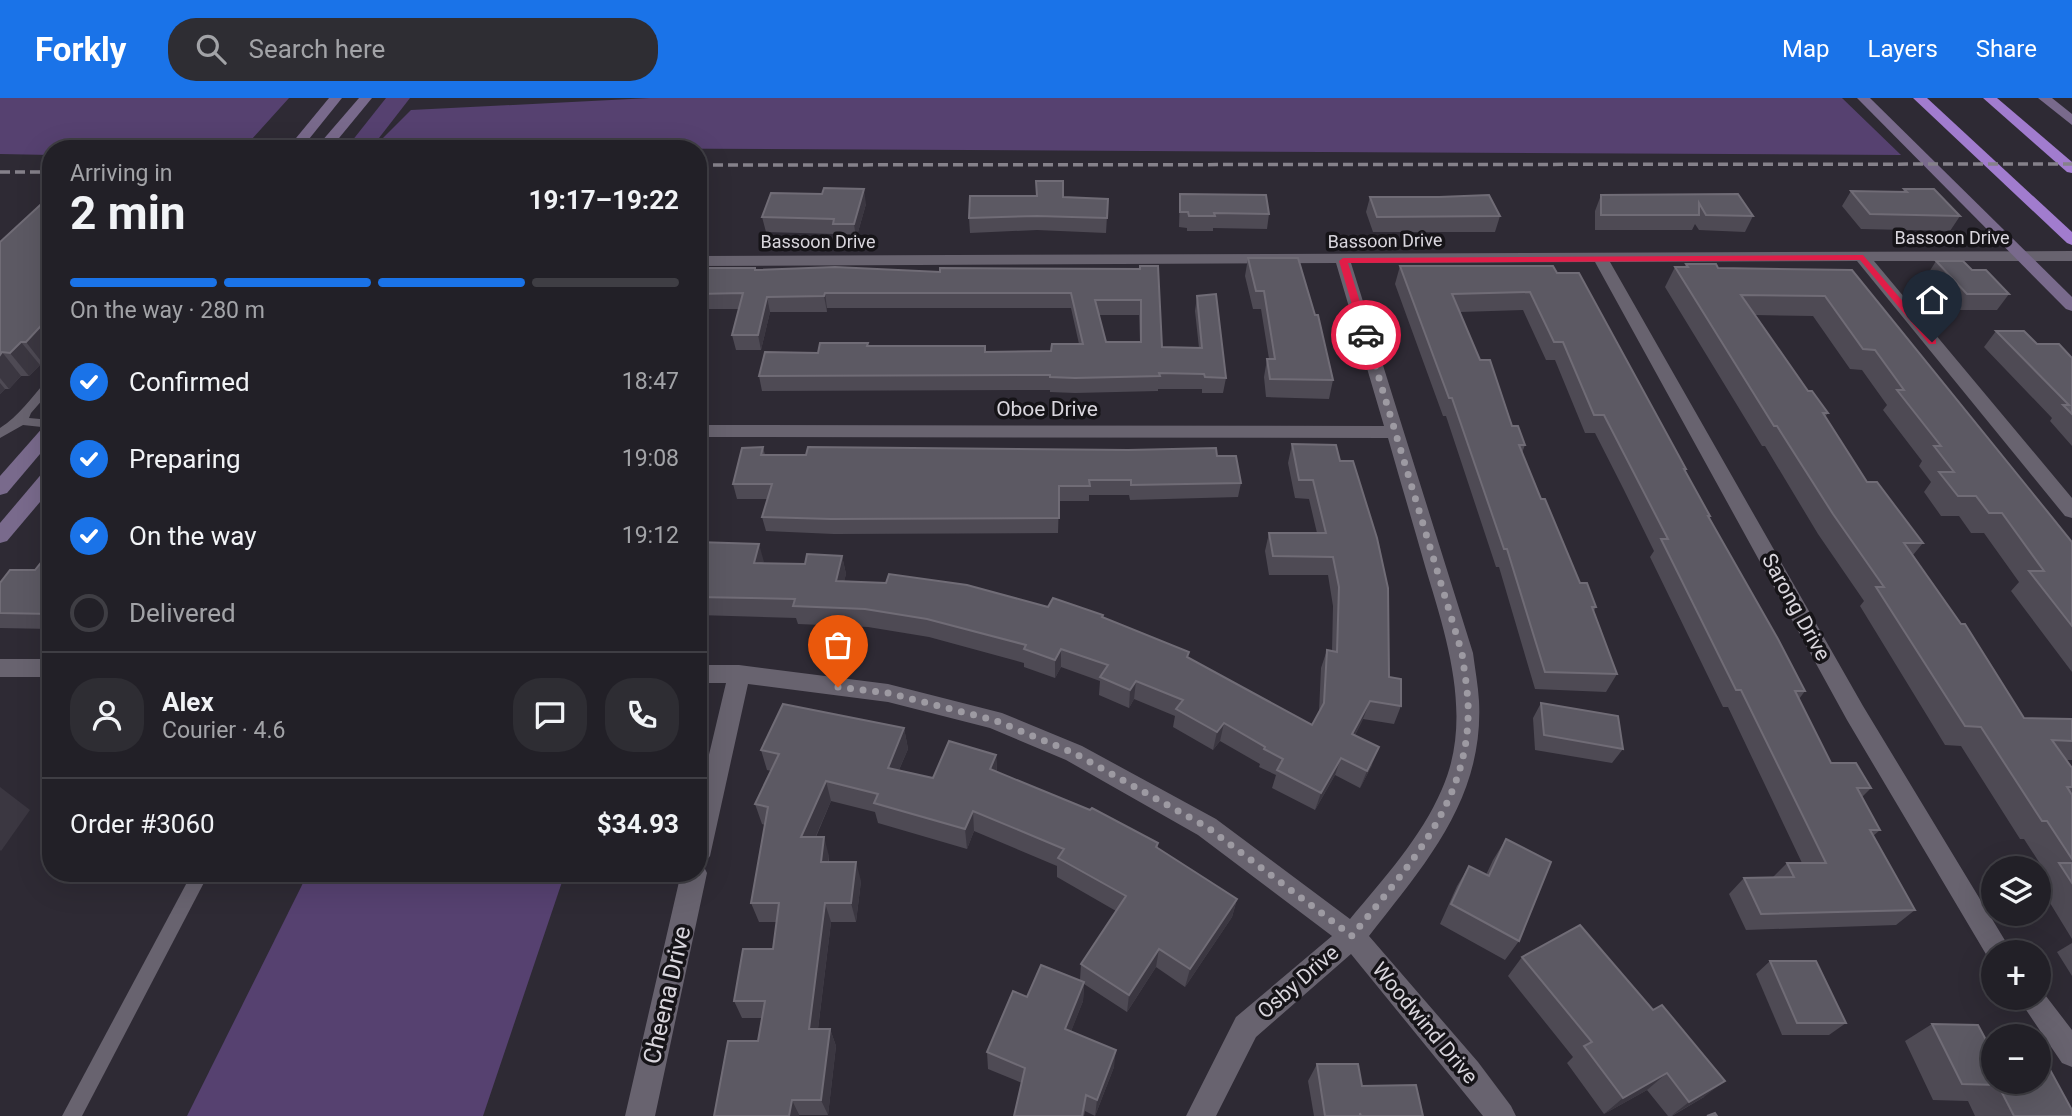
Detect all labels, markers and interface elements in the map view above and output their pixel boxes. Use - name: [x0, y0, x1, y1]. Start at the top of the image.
- search box: [168, 18, 658, 81]
- text: Forkly: [35, 30, 126, 69]
- icon: search: [192, 30, 230, 68]
- text: Search here: [248, 34, 385, 64]
- text: Map: [1782, 35, 1830, 63]
- text: Layers: [1868, 35, 1938, 63]
- text: Share: [1976, 35, 2037, 63]
- text: Arriving in: [70, 160, 173, 187]
- text: 19:17–19:22: [529, 185, 679, 215]
- text: 2 min: [70, 186, 186, 240]
- street label: Bassoon Drive: [1895, 227, 2009, 248]
- street label: Bassoon Drive: [1327, 229, 1443, 252]
- street label: Bassoon Drive: [761, 231, 875, 252]
- pin: [1902, 270, 1962, 342]
- icon: home: [1913, 281, 1951, 319]
- text: On the way · 280 m: [70, 297, 265, 324]
- courier: [1331, 300, 1401, 370]
- icon: car: [1347, 316, 1385, 354]
- icon: check: [70, 363, 108, 401]
- text: Confirmed: [129, 367, 250, 397]
- text: 18:47: [622, 368, 679, 395]
- street label: Oboe Drive: [996, 397, 1098, 421]
- icon: check: [70, 440, 108, 478]
- text: Preparing: [129, 444, 241, 474]
- text: 19:08: [622, 445, 679, 472]
- icon: check: [70, 517, 108, 555]
- text: On the way: [129, 521, 257, 551]
- text: 19:12: [622, 522, 679, 549]
- street label: Sarong Drive: [1757, 549, 1835, 665]
- text: Delivered: [129, 598, 236, 628]
- pin: [808, 615, 868, 687]
- icon: bag: [819, 626, 857, 664]
- button: person: [70, 678, 144, 752]
- button: chat: [513, 678, 587, 752]
- button: phone: [605, 678, 679, 752]
- text: Alex: [162, 687, 214, 717]
- text: Courier · 4.6: [162, 717, 285, 744]
- text: Order #3060: [70, 809, 215, 839]
- text: $34.93: [597, 809, 679, 839]
- map controls: [1981, 856, 2051, 1094]
- button: layers: [1981, 856, 2051, 926]
- street label: Cheena Drive: [638, 923, 696, 1067]
- street label: Osby Drive: [1253, 940, 1343, 1024]
- button: +: [1981, 940, 2051, 1010]
- street label: Woodwind Drive: [1367, 958, 1483, 1088]
- button: −: [1981, 1024, 2051, 1094]

